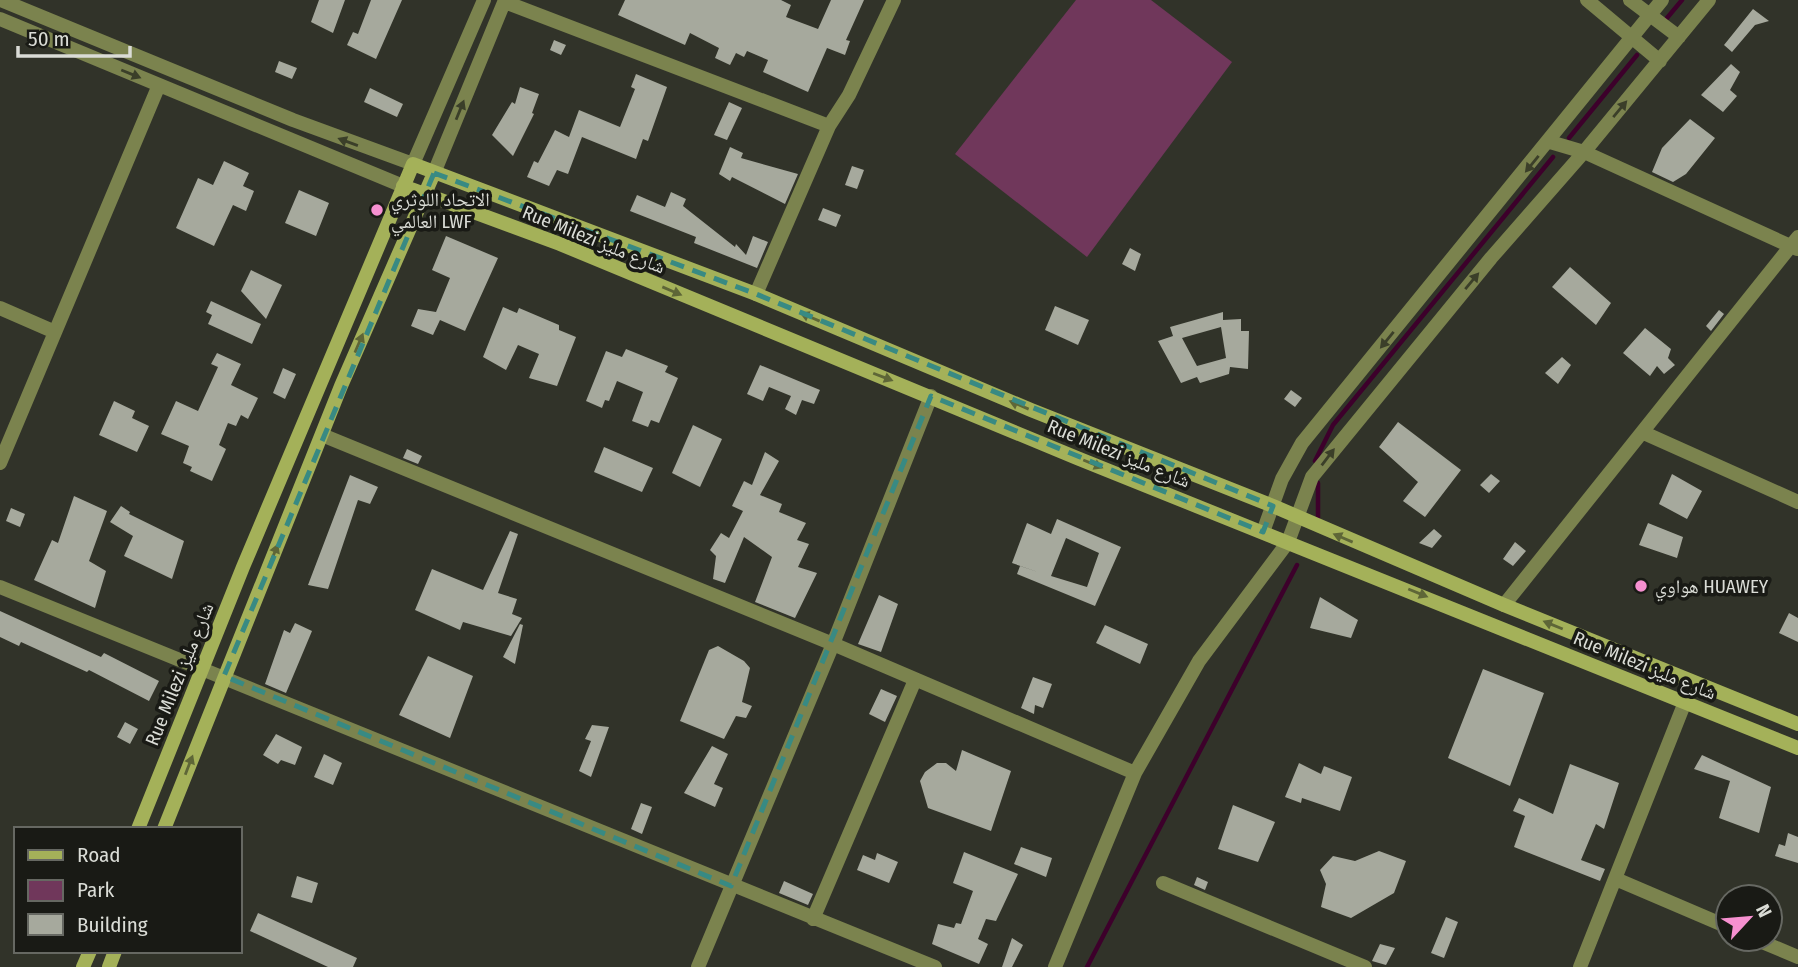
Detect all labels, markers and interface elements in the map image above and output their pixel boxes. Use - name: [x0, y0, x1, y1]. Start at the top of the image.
- scale bar: [18, 14, 130, 58]
- text: 50 m: [28, 26, 70, 52]
- one-way arrow: [121, 68, 142, 79]
- one-way arrow: [455, 99, 466, 120]
- one-way arrow: [1613, 100, 1628, 118]
- one-way arrow: [338, 136, 359, 147]
- one-way arrow: [1524, 155, 1539, 173]
- place label: الاتحاد اللوثري العالمي LWF: [391, 188, 490, 237]
- street label: Rue Milezi شارع مليز: [519, 200, 668, 279]
- marker: الاتحاد اللوثري العالمي LWF: [369, 202, 385, 218]
- one-way arrow: [1464, 272, 1479, 289]
- one-way arrow: [662, 285, 682, 297]
- one-way arrow: [799, 311, 820, 322]
- one-way arrow: [1380, 331, 1395, 348]
- one-way arrow: [353, 333, 365, 353]
- one-way arrow: [872, 372, 893, 383]
- one-way arrow: [1008, 400, 1029, 411]
- street label: Rue Milezi شارع مليز: [1044, 414, 1193, 493]
- one-way arrow: [1320, 448, 1334, 466]
- one-way arrow: [1082, 459, 1103, 470]
- one-way arrow: [1333, 532, 1353, 544]
- one-way arrow: [268, 544, 280, 564]
- place label: هواوي HUAWEY: [1655, 575, 1769, 602]
- marker: هواوي HUAWEY: [1633, 578, 1649, 594]
- one-way arrow: [1408, 588, 1429, 599]
- street label: Rue Milezi شارع مليز: [140, 600, 219, 749]
- one-way arrow: [1542, 620, 1563, 631]
- street label: Rue Milezi شارع مليز: [1570, 626, 1719, 705]
- one-way arrow: [184, 755, 195, 776]
- legend: [14, 827, 242, 953]
- text: Road: [77, 842, 121, 868]
- text: Park: [77, 877, 115, 903]
- north arrow: [1714, 883, 1784, 953]
- text: N: [1751, 901, 1777, 921]
- text: Building: [77, 912, 148, 938]

